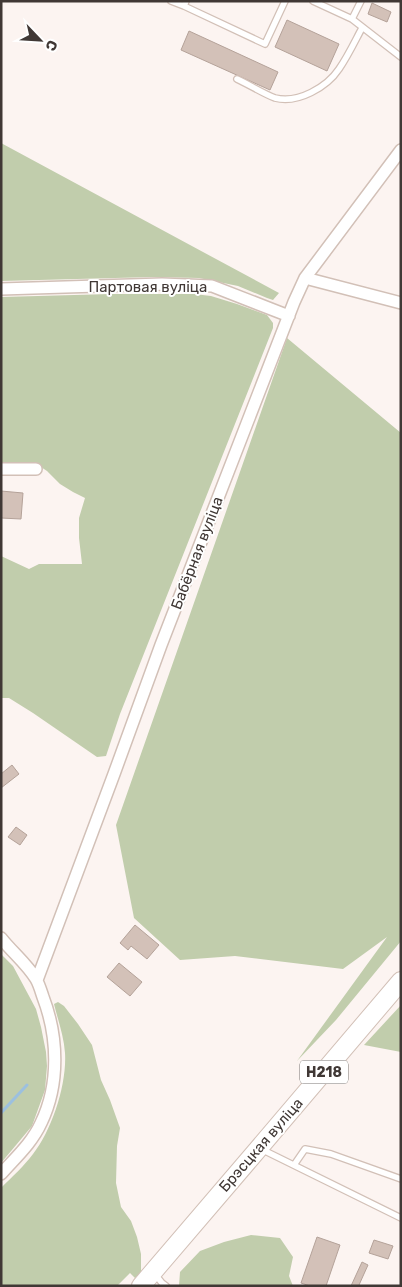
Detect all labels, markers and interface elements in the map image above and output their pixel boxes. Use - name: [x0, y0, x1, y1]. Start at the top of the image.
- north arrow: [15, 15, 65, 65]
- text: С: [41, 37, 61, 53]
- street label: Партовая вуліца: [89, 278, 207, 296]
- street label: Бабёрная вуліца: [167, 494, 227, 612]
- road number: Н218: [300, 1060, 348, 1084]
- street label: Брэсцкая вуліца: [215, 1094, 307, 1196]

